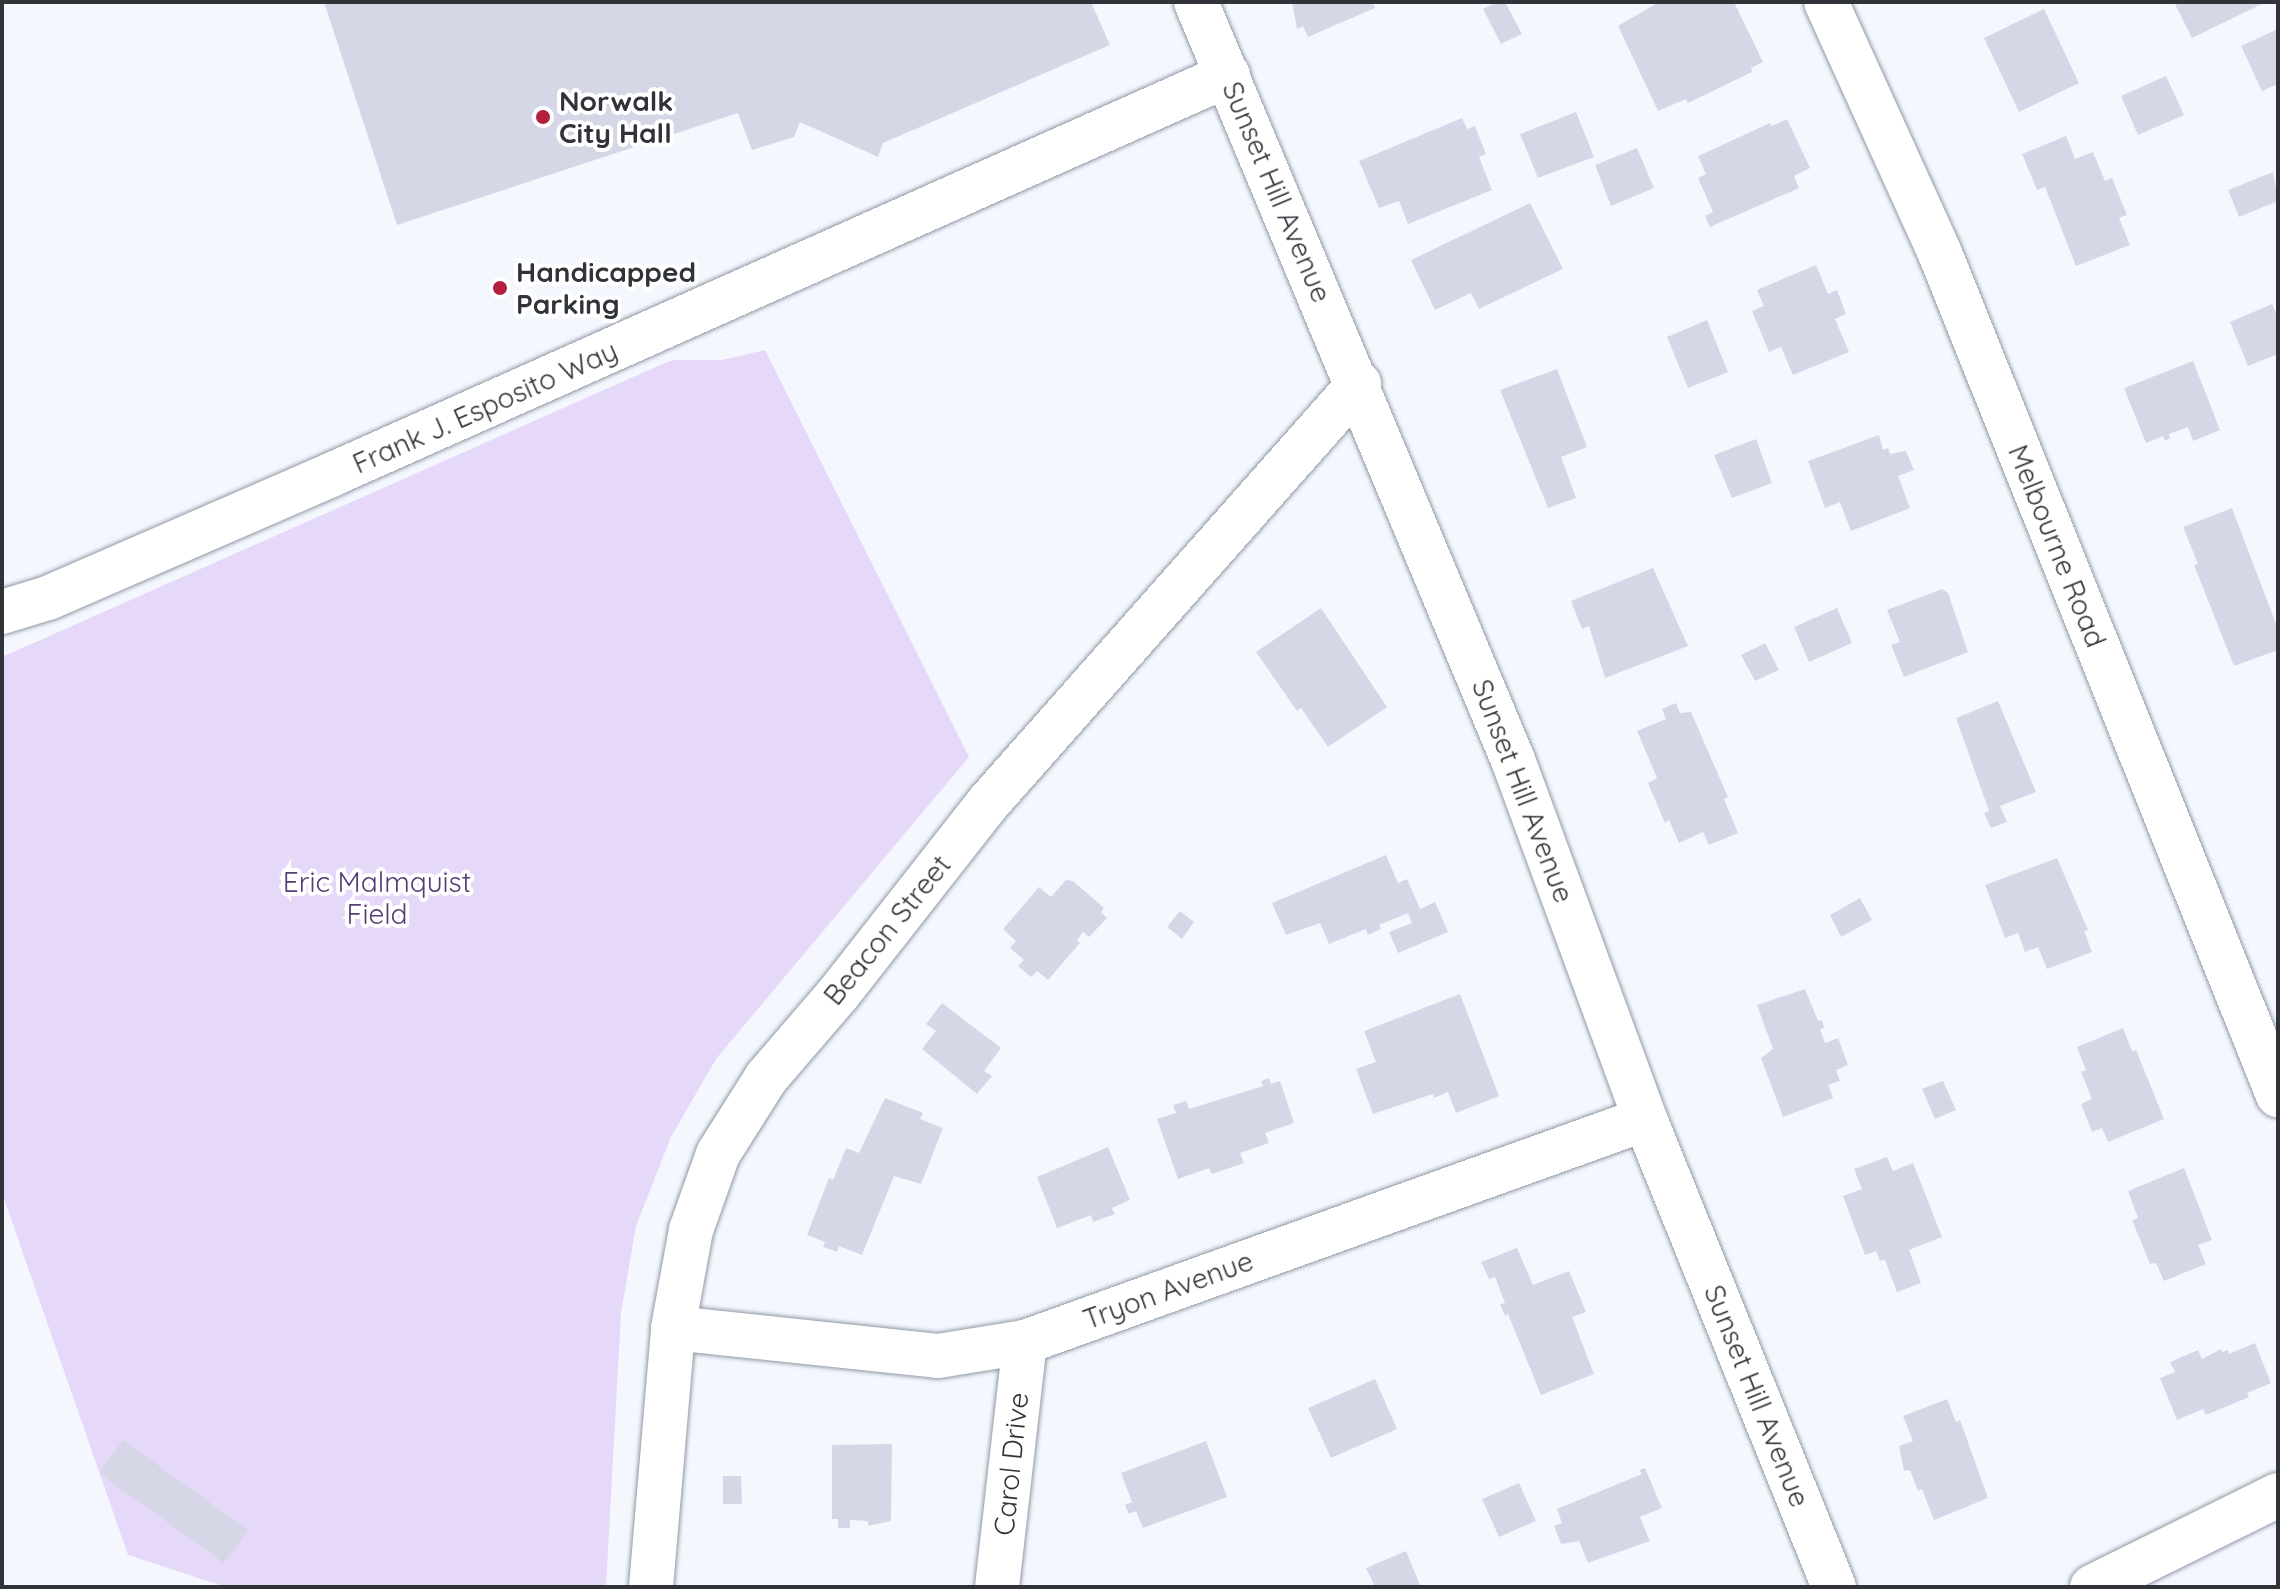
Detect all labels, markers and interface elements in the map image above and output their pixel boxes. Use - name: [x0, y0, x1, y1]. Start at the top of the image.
- street label: Sunset Hill Avenue: [1215, 77, 1339, 307]
- place label: Norwalk City Hall: [559, 84, 673, 150]
- marker: Norwalk City Hall: [534, 108, 552, 126]
- place label: Handicapped Parking: [516, 255, 696, 321]
- marker: Handicapped Parking: [491, 279, 509, 297]
- street label: Frank J. Esposito Way: [347, 333, 623, 481]
- street label: Melbourne Road: [2001, 440, 2113, 652]
- street label: Sunset Hill Avenue: [1465, 675, 1581, 907]
- street label: Beacon Street: [816, 848, 958, 1012]
- park label: Eric Malmquist Field: [283, 865, 471, 931]
- street label: Tryon Avenue: [1078, 1244, 1258, 1336]
- street label: Sunset Hill Avenue: [1697, 1280, 1817, 1512]
- street label: Carol Drive: [987, 1391, 1035, 1537]

